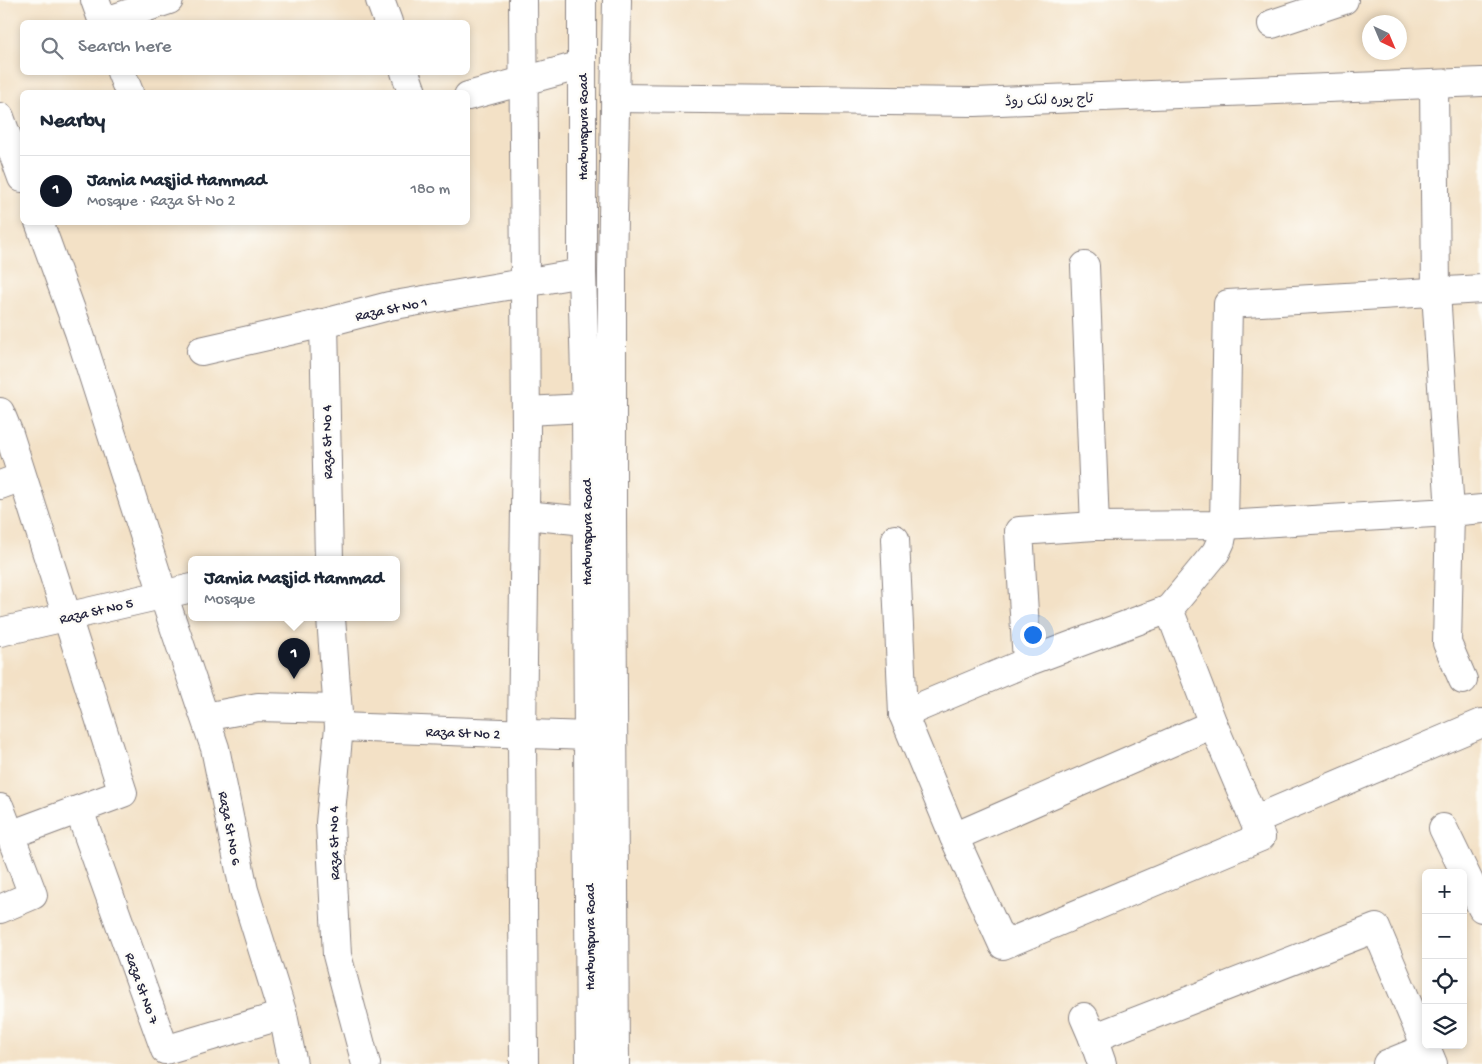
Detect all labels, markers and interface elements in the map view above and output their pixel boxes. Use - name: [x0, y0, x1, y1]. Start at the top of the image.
- north arrow: [1362, 15, 1407, 60]
- search box: [20, 20, 470, 75]
- icon: search: [38, 34, 66, 62]
- text: Search here: [78, 36, 172, 59]
- street label: Harbunspura Road: [576, 72, 593, 180]
- street label: تاج پورہ لنک روڈ: [1005, 90, 1094, 112]
- text: Nearby: [40, 110, 105, 135]
- text: Jamia Masjid Hammad: [87, 170, 266, 193]
- text: 1: [53, 181, 59, 200]
- text: 180 m: [411, 181, 450, 200]
- text: Mosque · Raza St No 2: [87, 193, 235, 212]
- street label: Raza St No 1: [354, 295, 429, 326]
- street label: Raza St No 4: [319, 404, 338, 479]
- street label: Harbunspura Road: [580, 477, 597, 585]
- popup: [188, 556, 400, 621]
- text: Jamia Masjid Hammad: [204, 568, 384, 591]
- text: Mosque: [204, 591, 255, 610]
- street label: Raza St No 5: [58, 596, 135, 629]
- your location: [1020, 622, 1046, 648]
- pin: 1: [278, 638, 310, 679]
- street label: Raza St No 2: [425, 725, 501, 744]
- street label: Raza St No 6: [213, 790, 244, 868]
- street label: Raza St No 4: [326, 805, 345, 880]
- map controls: [1422, 869, 1467, 1049]
- button: +: [1422, 869, 1467, 914]
- street label: Harbunspura Road: [583, 882, 600, 990]
- button: −: [1422, 914, 1467, 959]
- street label: Raza St No 7: [120, 951, 162, 1028]
- button: locate: [1422, 959, 1467, 1004]
- button: layers: [1422, 1004, 1467, 1049]

